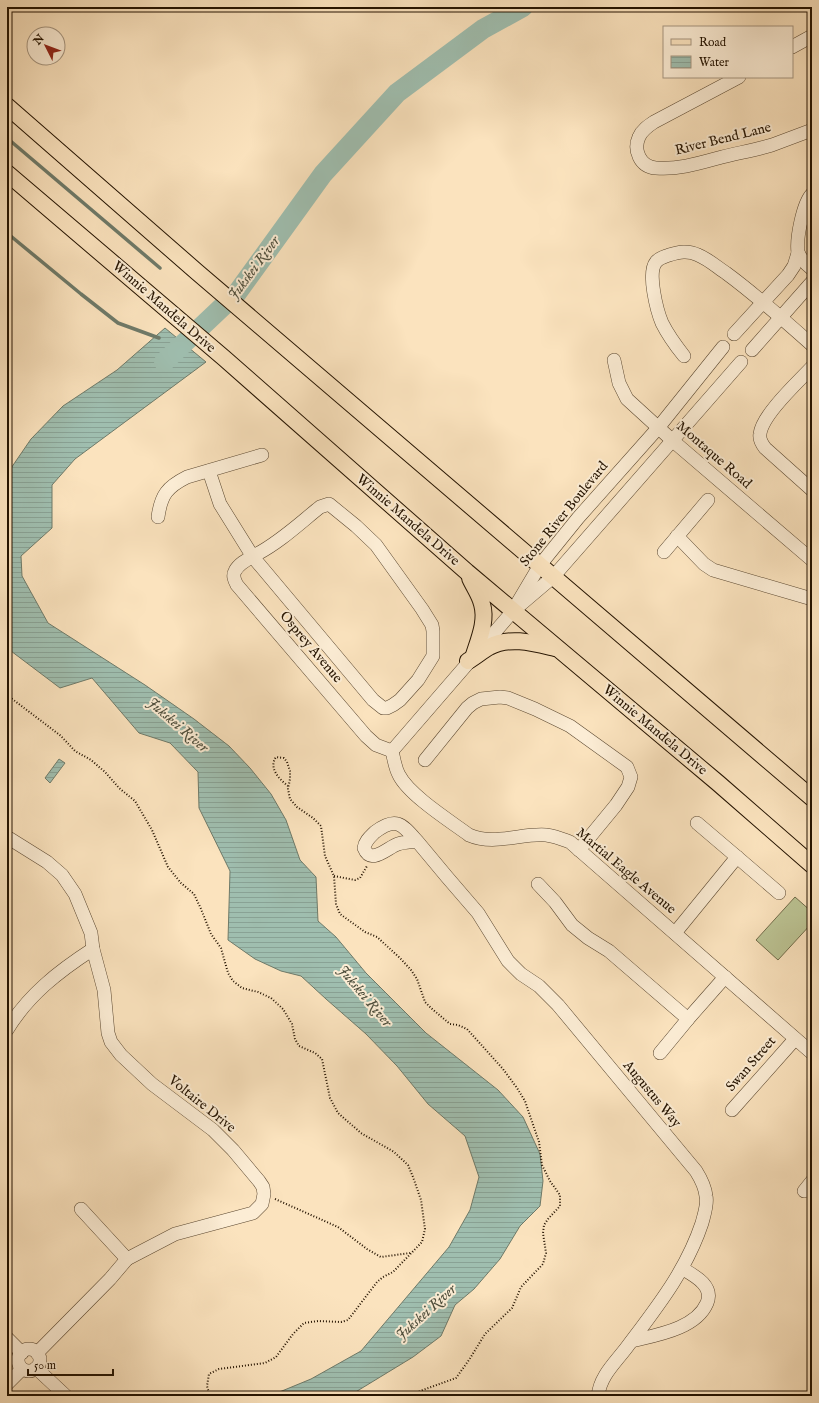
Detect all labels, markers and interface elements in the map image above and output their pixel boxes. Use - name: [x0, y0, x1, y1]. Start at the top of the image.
- north arrow: [26, 26, 66, 66]
- legend: [663, 26, 793, 78]
- text: N: [30, 31, 48, 49]
- text: Road: [699, 35, 727, 50]
- text: Water: [699, 55, 730, 70]
- street label: River Bend Lane: [673, 118, 774, 160]
- water label: Jukskei River: [224, 232, 285, 304]
- street label: Winnie Mandela Drive: [109, 257, 220, 357]
- street label: Montaque Road: [673, 417, 756, 493]
- street label: Stone River Boulevard: [516, 457, 612, 570]
- street label: Winnie Mandela Drive: [353, 470, 464, 570]
- street label: Osprey Avenue: [276, 607, 347, 687]
- street label: Winnie Mandela Drive: [599, 681, 712, 779]
- water label: Jukskei River: [144, 693, 213, 757]
- street label: Martial Eagle Avenue: [572, 824, 680, 919]
- water label: Jukskei River: [334, 961, 397, 1031]
- street label: Swan Street: [722, 1032, 780, 1095]
- street label: Augustus Way: [618, 1056, 685, 1131]
- street label: Voltaire Drive: [164, 1071, 240, 1137]
- water label: Jukskei River: [392, 1279, 461, 1344]
- scale bar: [28, 1351, 113, 1377]
- text: 50 m: [34, 1358, 56, 1373]

